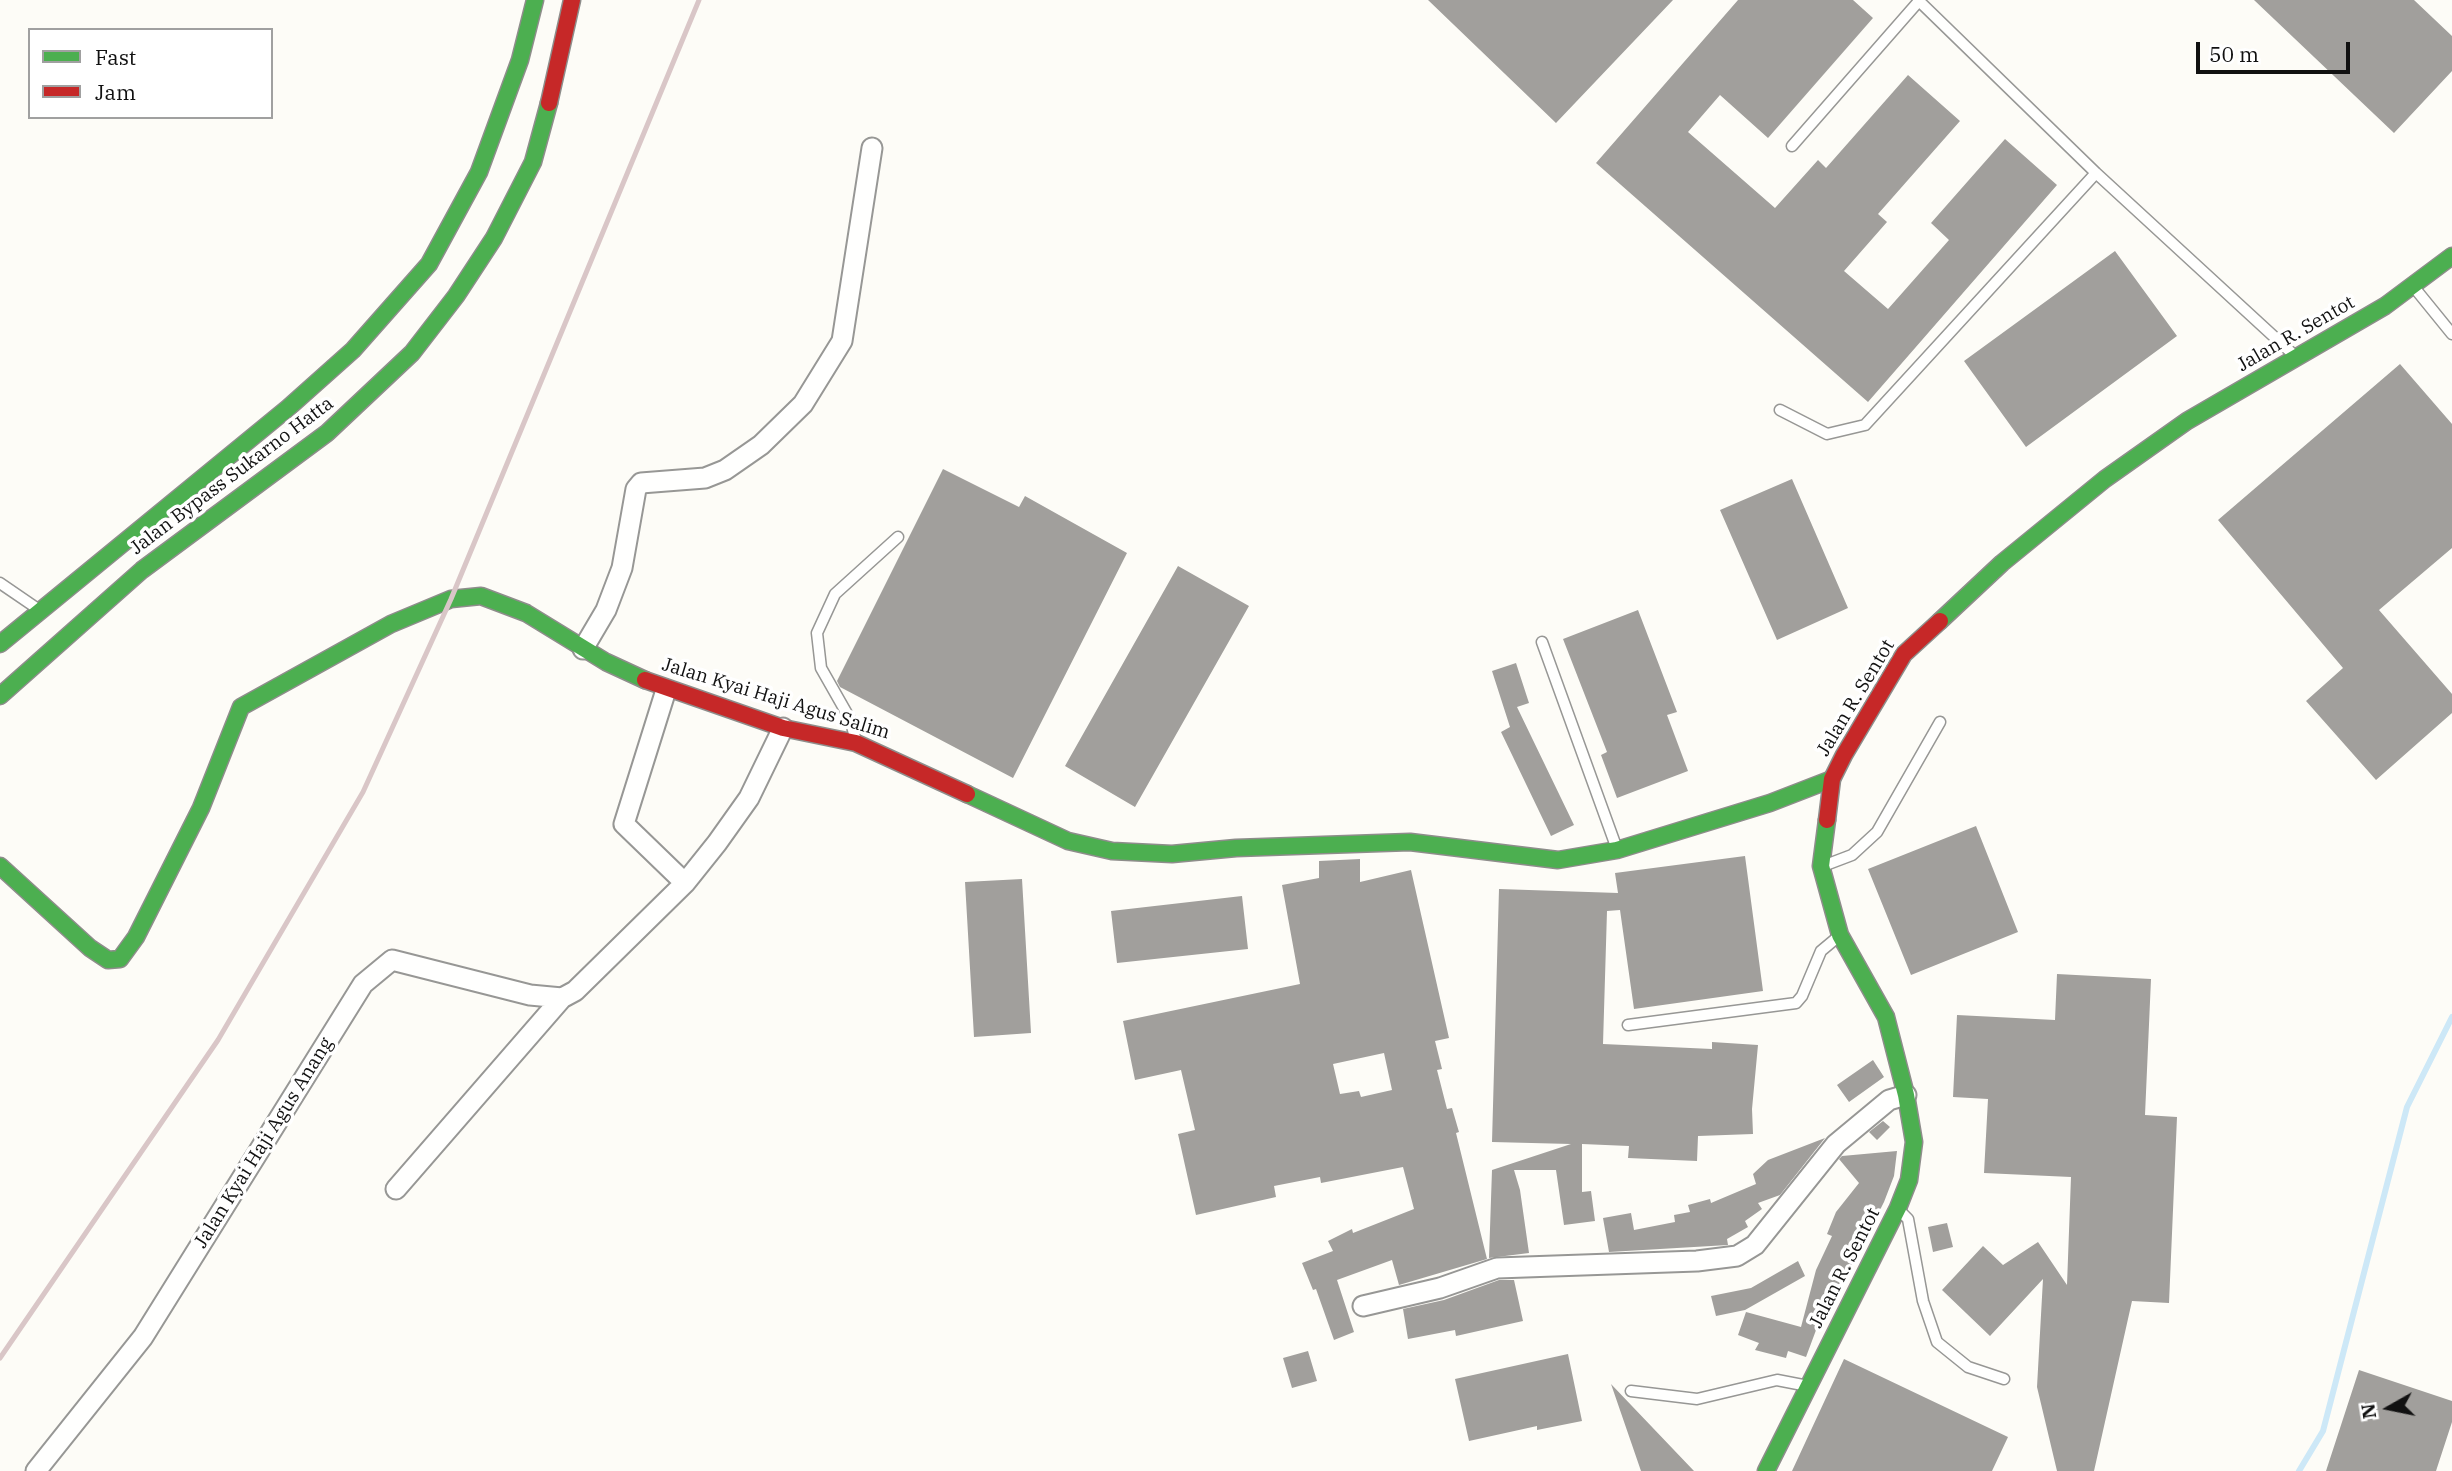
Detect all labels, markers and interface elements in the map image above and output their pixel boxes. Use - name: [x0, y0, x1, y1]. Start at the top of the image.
- legend: [28, 28, 273, 119]
- scale bar: [2200, 28, 2354, 72]
- text: 50 m: [2209, 40, 2259, 68]
- text: Fast: [95, 43, 136, 71]
- text: Jam: [95, 78, 136, 106]
- street label: Jalan R. Sentot: [2233, 291, 2359, 377]
- street label: Jalan Bypass Sukarno Hatta: [126, 392, 338, 560]
- street label: Jalan R. Sentot: [1812, 636, 1900, 760]
- street label: Jalan Kyai Haji Agus Salim: [659, 653, 893, 745]
- street label: Jalan Kyai Haji Agus Anang: [190, 1034, 338, 1252]
- street label: Jalan R. Sentot: [1805, 1204, 1885, 1332]
- north arrow: [2354, 1373, 2424, 1443]
- text: N: [2355, 1402, 2381, 1421]

